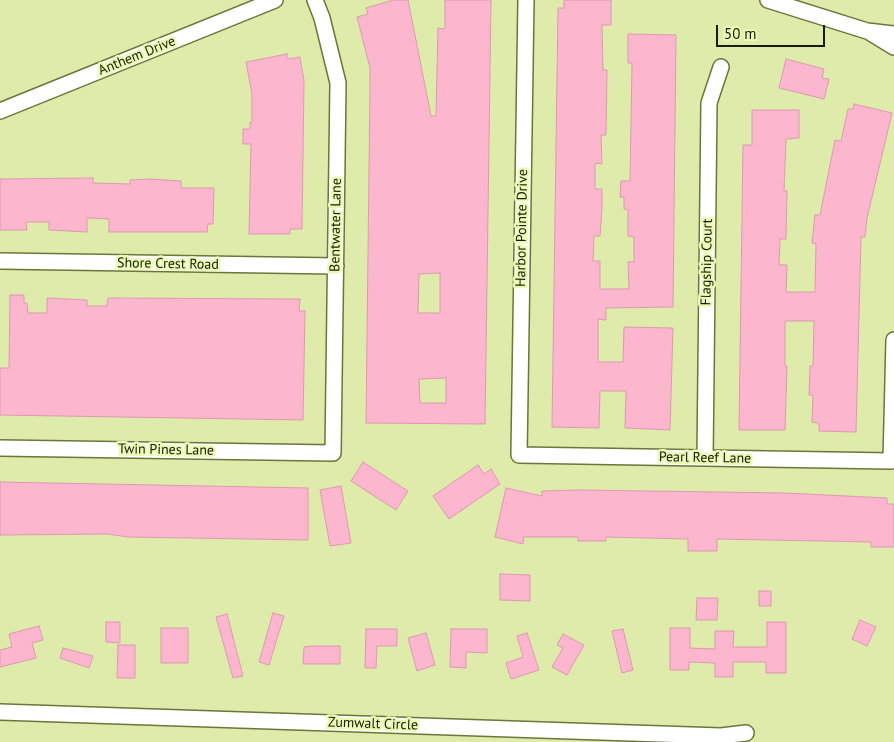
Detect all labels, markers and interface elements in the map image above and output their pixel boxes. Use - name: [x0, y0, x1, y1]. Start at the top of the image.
- scale bar: [719, 15, 828, 47]
- text: 50 m: [724, 24, 757, 43]
- street label: Anthem Drive: [96, 33, 178, 79]
- street label: Harbor Pointe Drive: [513, 169, 531, 287]
- street label: Bentwater Lane: [327, 178, 345, 272]
- street label: Flagship Court: [698, 218, 716, 306]
- street label: Shore Crest Road: [117, 255, 219, 273]
- street label: Twin Pines Lane: [118, 441, 214, 459]
- street label: Pearl Reef Lane: [659, 449, 751, 467]
- street label: Zumwalt Circle: [328, 714, 418, 734]

